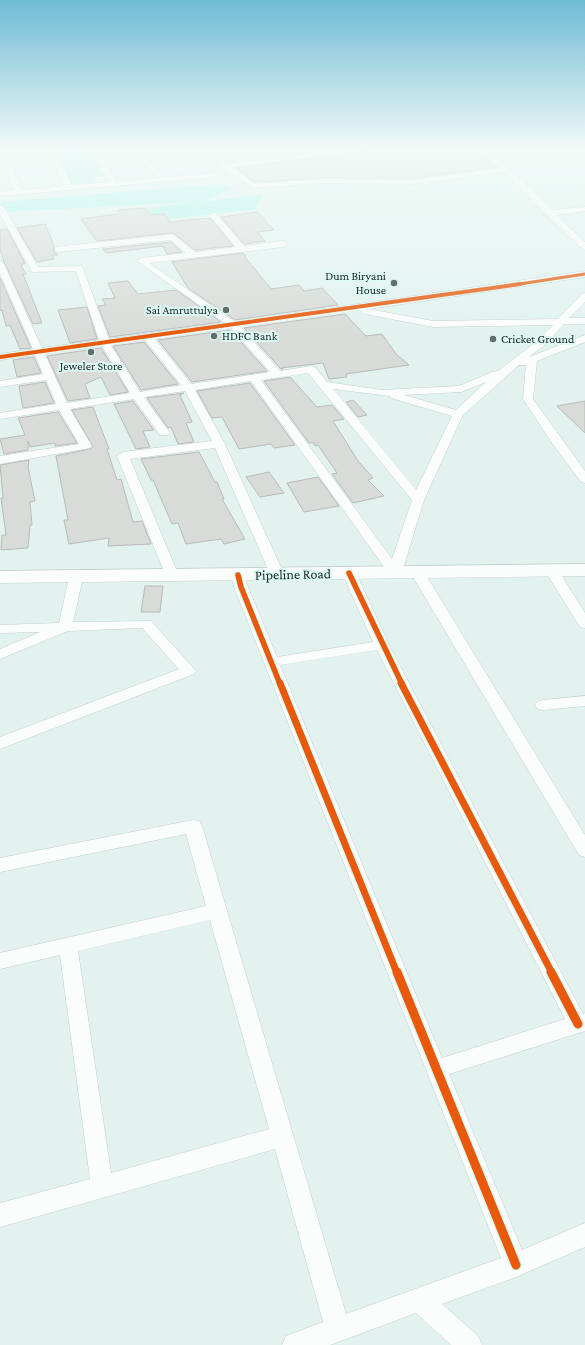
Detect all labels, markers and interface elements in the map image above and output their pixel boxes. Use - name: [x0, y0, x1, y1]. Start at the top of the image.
- place label: Dum Biryani House: [325, 269, 386, 297]
- marker: Dum Biryani House: [389, 278, 399, 288]
- place label: Sai Amruttulya: [146, 303, 218, 317]
- marker: Sai Amruttulya: [221, 305, 231, 315]
- place label: HDFC Bank: [222, 329, 278, 343]
- marker: HDFC Bank: [209, 331, 219, 341]
- place label: Cricket Ground: [501, 332, 575, 346]
- marker: Cricket Ground: [488, 334, 498, 344]
- marker: Jeweler Store: [86, 347, 96, 357]
- place label: Jeweler Store: [59, 359, 122, 373]
- street label: Pipeline Road: [255, 565, 332, 583]

